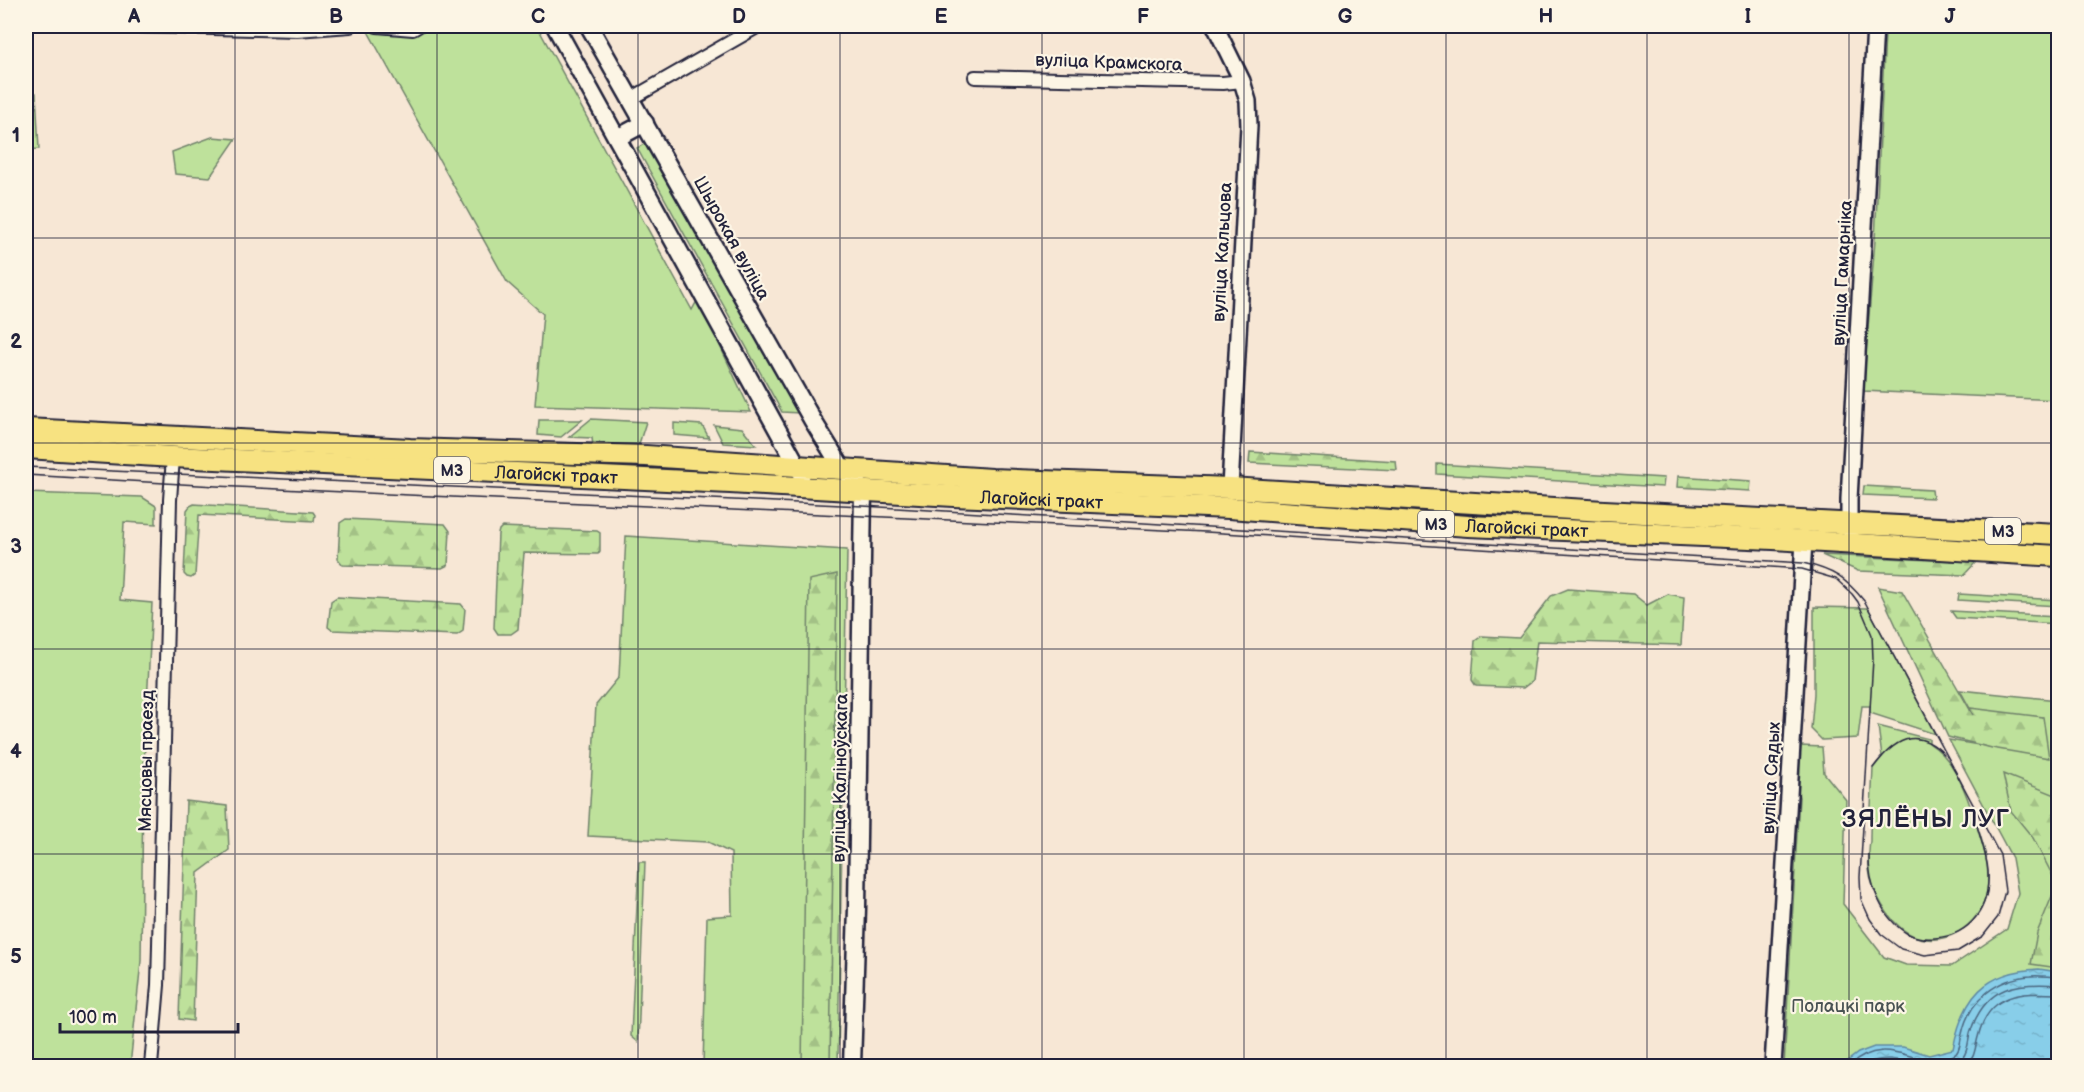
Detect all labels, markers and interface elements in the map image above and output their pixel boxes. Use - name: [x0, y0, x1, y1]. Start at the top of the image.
- text: A: [127, 5, 141, 29]
- text: B: [329, 5, 343, 29]
- text: C: [531, 5, 545, 29]
- text: D: [732, 5, 746, 29]
- text: E: [935, 5, 948, 29]
- text: F: [1137, 5, 1149, 29]
- text: G: [1338, 5, 1353, 29]
- text: H: [1539, 5, 1553, 29]
- text: I: [1745, 5, 1751, 29]
- text: J: [1945, 5, 1957, 29]
- street label: вуліца Крамскога: [1035, 49, 1183, 76]
- text: 1: [12, 124, 20, 148]
- street label: Шырокая вуліца: [689, 173, 774, 304]
- street label: вуліца Кальцова: [1208, 181, 1237, 322]
- street label: вуліца Гамарніка: [1828, 199, 1857, 347]
- text: 2: [10, 330, 22, 354]
- road number: М3: [434, 457, 470, 483]
- street label: Лагойскі тракт: [493, 462, 619, 489]
- street label: Лагойскі тракт: [979, 487, 1104, 514]
- road number: М3: [1418, 511, 1454, 537]
- street label: Лагойскі тракт: [1464, 516, 1589, 542]
- road number: М3: [1985, 518, 2021, 544]
- text: 3: [10, 535, 22, 559]
- street label: Мясцовы праезд: [135, 690, 158, 832]
- street label: вуліца Каліноўскага: [829, 693, 852, 863]
- street label: вуліца Сядых: [1758, 721, 1785, 835]
- text: 4: [10, 740, 22, 764]
- district label: ЗЯЛЁНЫ ЛУГ: [1842, 805, 2010, 834]
- text: 5: [10, 945, 22, 969]
- scale bar: [60, 996, 238, 1034]
- park label: Полацкі парк: [1791, 996, 1905, 1017]
- text: 100 m: [69, 1007, 117, 1028]

